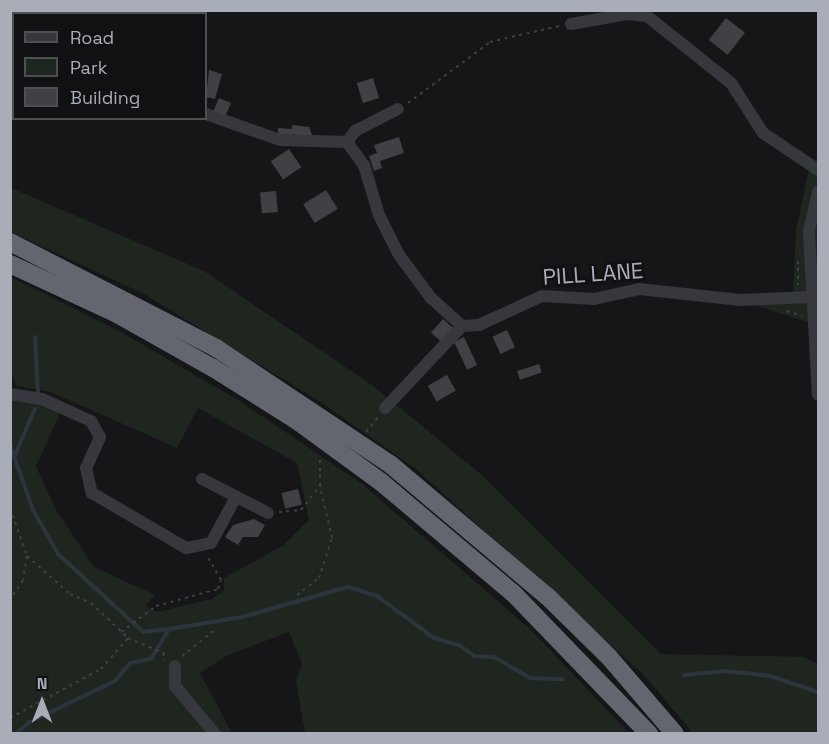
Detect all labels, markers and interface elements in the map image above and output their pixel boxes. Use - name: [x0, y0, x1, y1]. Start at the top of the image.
- legend: [12, 12, 207, 120]
- text: Road: [70, 26, 114, 49]
- text: Park: [70, 56, 107, 79]
- text: Building: [70, 86, 140, 109]
- street label: PILL LANE: [542, 257, 644, 291]
- north arrow: [12, 672, 72, 732]
- text: N: [37, 673, 47, 694]

